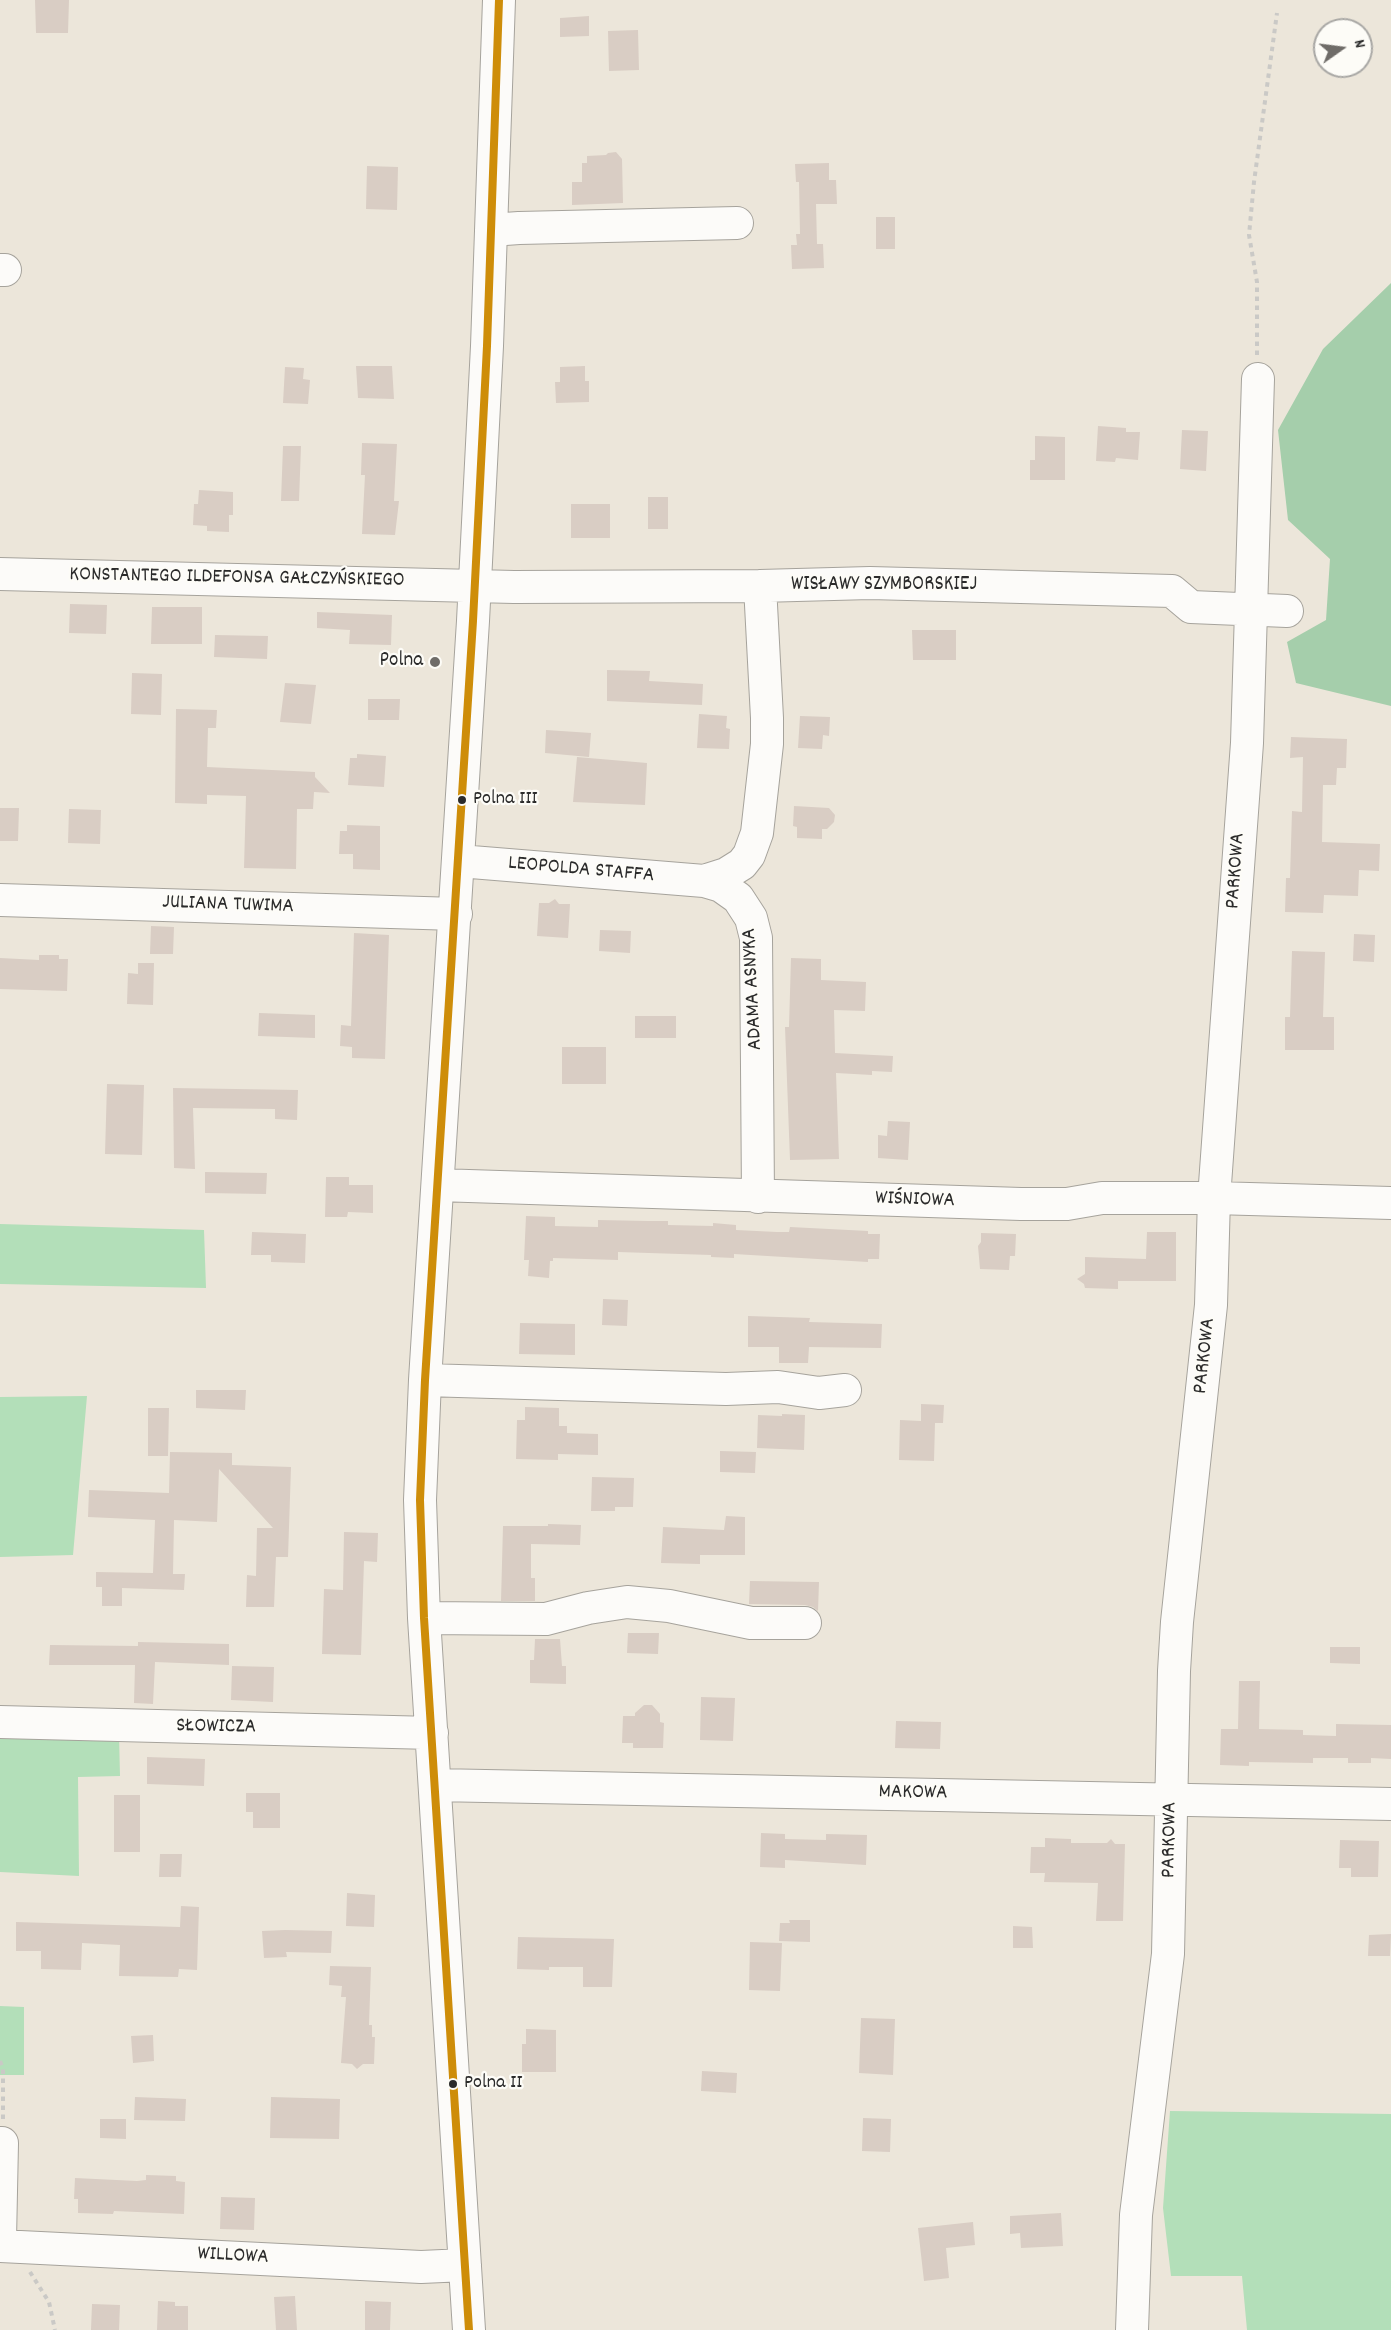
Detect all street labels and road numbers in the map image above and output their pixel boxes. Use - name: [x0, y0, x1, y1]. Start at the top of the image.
- street label: KONSTANTEGO ILDEFONSA GAŁCZYŃSKIEGO: [69, 563, 405, 595]
- street label: WISŁAWY SZYMBORSKIEJ: [791, 573, 977, 599]
- street label: PARKOWA: [1222, 832, 1252, 910]
- street label: LEOPOLDA STAFFA: [507, 852, 655, 890]
- street label: JULIANA TUWIMA: [162, 891, 294, 921]
- street label: ADAMA ASNYKA: [738, 927, 770, 1051]
- street label: WIŚNIOWA: [875, 1187, 955, 1215]
- street label: PARKOWA: [1189, 1317, 1223, 1395]
- street label: SŁOWICZA: [176, 1715, 256, 1741]
- street label: MAKOWA: [878, 1781, 948, 1807]
- street label: PARKOWA: [1158, 1802, 1184, 1878]
- street label: WILLOWA: [197, 2243, 269, 2271]

